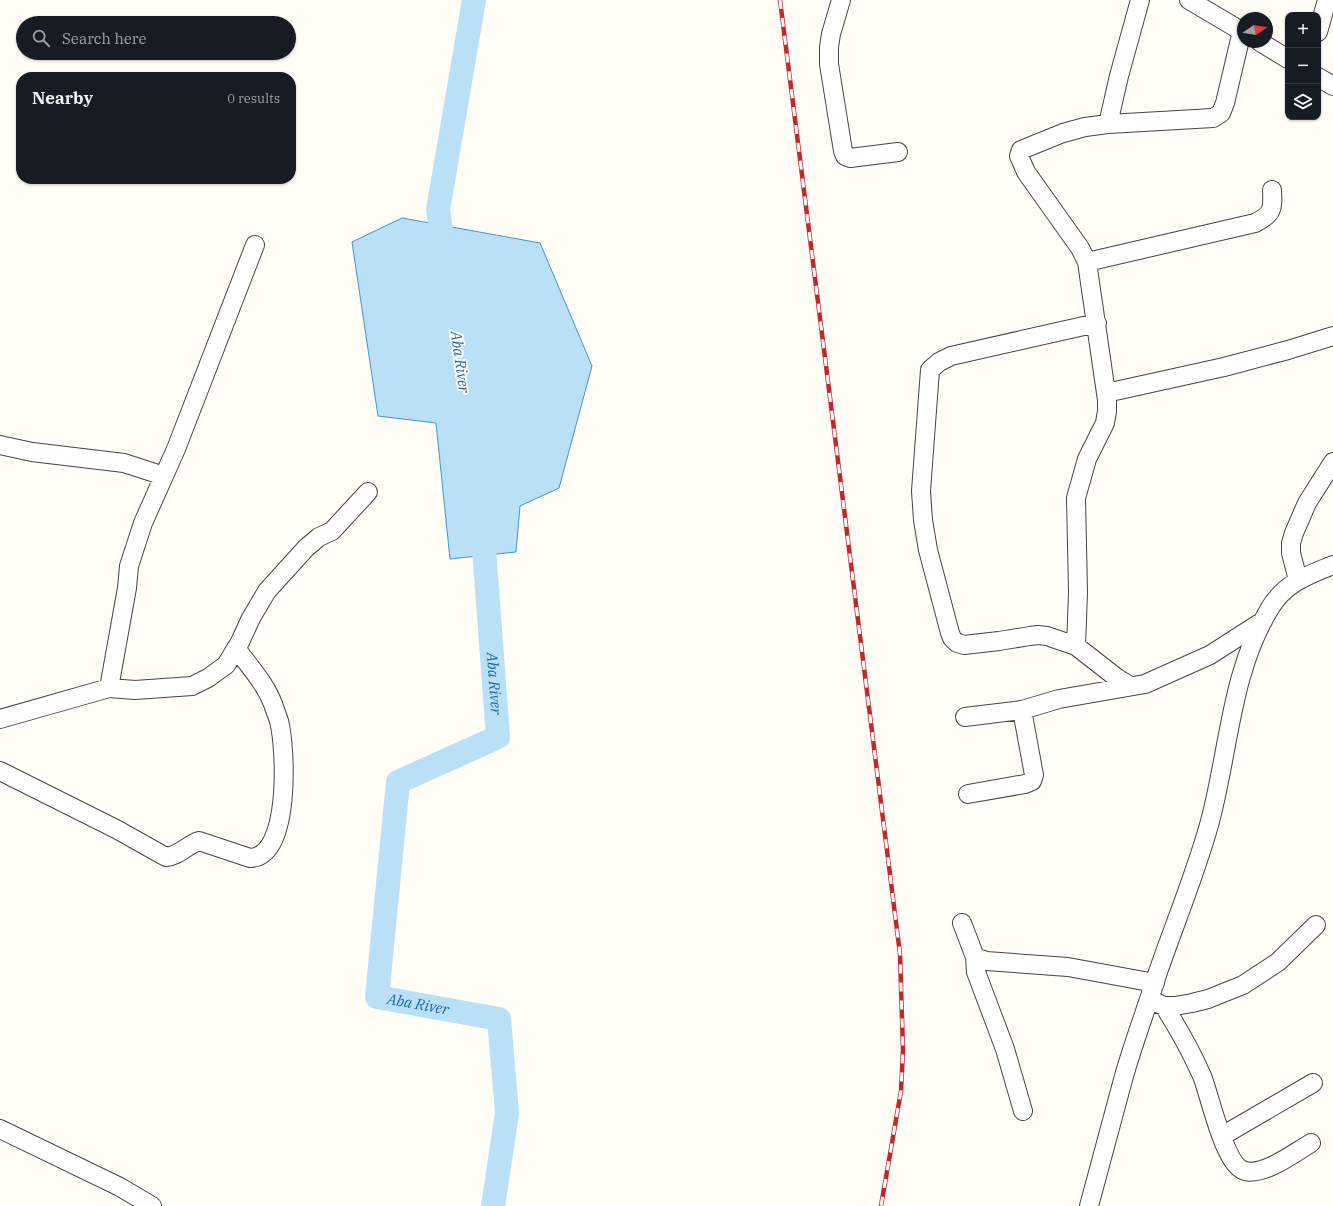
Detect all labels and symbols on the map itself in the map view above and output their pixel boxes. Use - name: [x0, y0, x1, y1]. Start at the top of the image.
- north arrow: [1237, 12, 1273, 48]
- water label: Aba River: [447, 329, 474, 395]
- water label: Aba River: [483, 651, 506, 716]
- water label: Aba River: [385, 989, 451, 1019]

